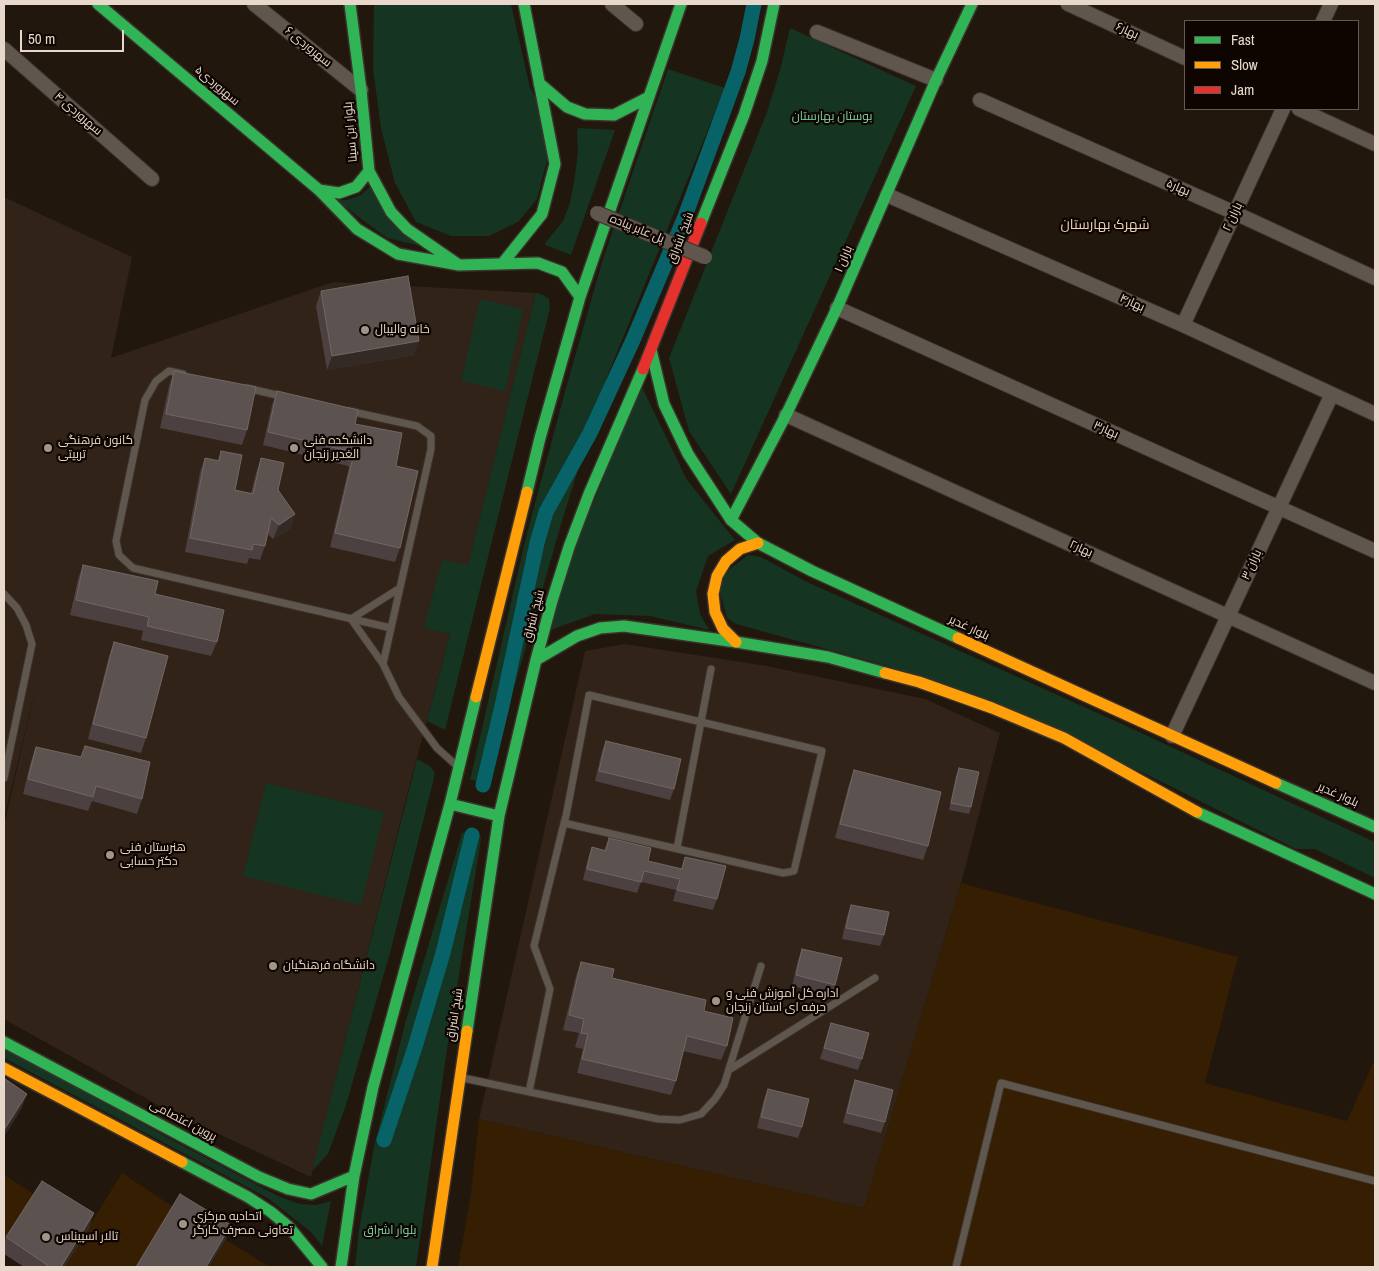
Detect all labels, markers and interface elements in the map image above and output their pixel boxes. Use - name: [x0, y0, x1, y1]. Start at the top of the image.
- street label: بهار۶: [1113, 19, 1141, 43]
- scale bar: [22, 20, 126, 52]
- legend: [1184, 20, 1359, 110]
- street label: سهروردی ۶: [282, 24, 334, 70]
- text: 50 m: [28, 28, 55, 49]
- text: Fast: [1231, 29, 1254, 50]
- text: Slow: [1231, 54, 1258, 75]
- street label: سهروردی۵: [192, 63, 242, 109]
- text: Jam: [1231, 79, 1254, 100]
- street label: سهروردی ۴: [51, 89, 105, 139]
- street label: بلوار ابن سینا: [341, 101, 361, 163]
- park label: بوستان بهارستان: [792, 110, 872, 124]
- street label: بهار۵: [1164, 176, 1192, 200]
- street label: باران ۲: [1220, 200, 1246, 234]
- street label: شیخ اشراق: [665, 210, 697, 266]
- street label: پل عابر پیاده: [608, 212, 666, 246]
- district label: شهرک بهارستان: [1060, 217, 1150, 233]
- street label: باران ۱: [832, 244, 856, 274]
- street label: بهار۴: [1117, 291, 1147, 315]
- place label: خانه والیبال: [375, 323, 430, 337]
- marker: خانه والیبال: [359, 324, 371, 336]
- street label: بهار۳: [1091, 418, 1121, 442]
- place label: کانون فرهنگی تربیتی: [58, 434, 133, 462]
- place label: دانشکده فنی الغدیر زنجان: [304, 434, 372, 462]
- marker: کانون فرهنگی تربیتی: [42, 442, 54, 454]
- marker: دانشکده فنی الغدیر زنجان: [288, 442, 300, 454]
- street label: بهار۲: [1067, 538, 1095, 560]
- street label: باران ۳: [1239, 547, 1265, 583]
- street label: شیخ اشراق: [520, 588, 548, 644]
- street label: بلوار غدیر: [946, 612, 992, 644]
- street label: بلوار غدیر: [1315, 780, 1361, 810]
- place label: هنرستان فنی دکتر حسابی: [120, 841, 186, 869]
- marker: هنرستان فنی دکتر حسابی: [104, 849, 116, 861]
- place label: دانشگاه فرهنگیان: [283, 959, 375, 973]
- marker: دانشگاه فرهنگیان: [267, 960, 279, 972]
- street label: شیخ اشراق: [444, 987, 466, 1043]
- place label: اداره کل آموزش فنی و حرفه ای استان زنجان: [726, 987, 839, 1015]
- marker: اداره کل آموزش فنی و حرفه ای استان زنجان: [710, 995, 722, 1007]
- street label: پروین اعتصامی: [147, 1097, 219, 1145]
- place label: اتحادیه مرکزی تعاونی مصرف کارگر: [193, 1210, 293, 1238]
- marker: اتحادیه مرکزی تعاونی مصرف کارگر: [177, 1218, 189, 1230]
- park label: بلوار اشراق: [363, 1224, 417, 1238]
- place label: تالار اسپیناس: [56, 1230, 118, 1244]
- marker: تالار اسپیناس: [40, 1231, 52, 1243]

